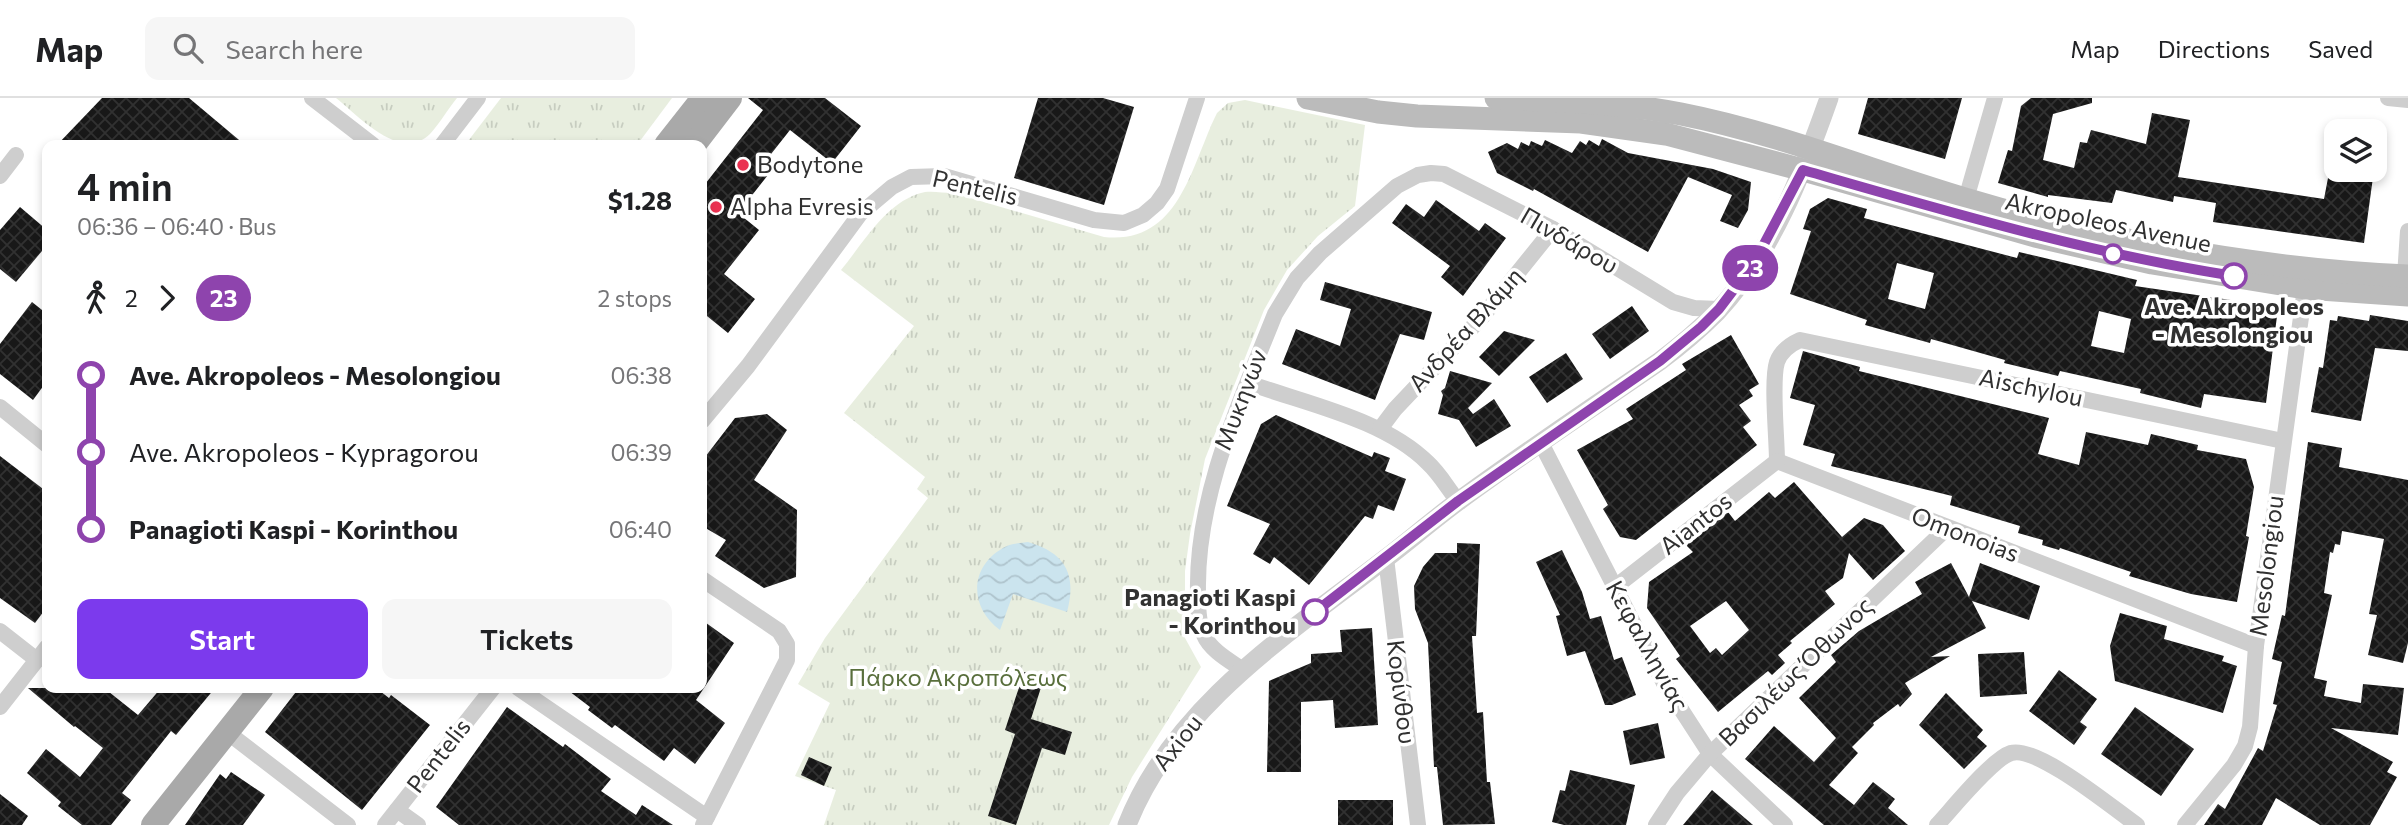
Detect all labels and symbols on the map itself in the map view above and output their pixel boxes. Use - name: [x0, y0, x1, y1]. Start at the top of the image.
- place label: Bodytone: [757, 149, 864, 178]
- marker: Bodytone: [735, 157, 751, 173]
- street label: Pentelis: [930, 163, 1021, 210]
- street label: Akropoleos Avenue: [2003, 186, 2214, 258]
- place label: Alpha Evresis: [730, 191, 874, 220]
- marker: Alpha Evresis: [708, 199, 724, 215]
- street label: Πινδάρου: [1516, 200, 1624, 279]
- unlabelled marker: [2103, 244, 2123, 264]
- line badge: 23: [1718, 245, 1782, 291]
- street label: Ανδρέα Βλάμη: [1402, 261, 1528, 397]
- marker: Ave. Akropoleos - Mesolongiou: [2221, 263, 2247, 289]
- place label: Ave. Akropoleos - Mesolongiou: [2144, 291, 2324, 348]
- street label: Μυκηνών: [1207, 345, 1272, 454]
- street label: Aischylou: [1977, 361, 2086, 412]
- street label: Aiantos: [1653, 486, 1737, 560]
- street label: Mesolongiou: [2242, 494, 2289, 638]
- street label: Omonoias: [1908, 500, 2023, 567]
- street label: Κεφαλληνίας: [1601, 575, 1696, 716]
- place label: Panagioti Kaspi - Korinthou: [1124, 582, 1296, 639]
- street label: Βασιλέως Όθωνος: [1712, 590, 1878, 752]
- marker: Panagioti Kaspi - Korinthou: [1302, 599, 1328, 625]
- street label: Κορίνθου: [1382, 638, 1423, 746]
- park label: Πάρκο Ακροπόλεως: [848, 662, 1068, 691]
- street label: Axiou: [1146, 708, 1208, 776]
- street label: Pentelis: [400, 712, 476, 798]

